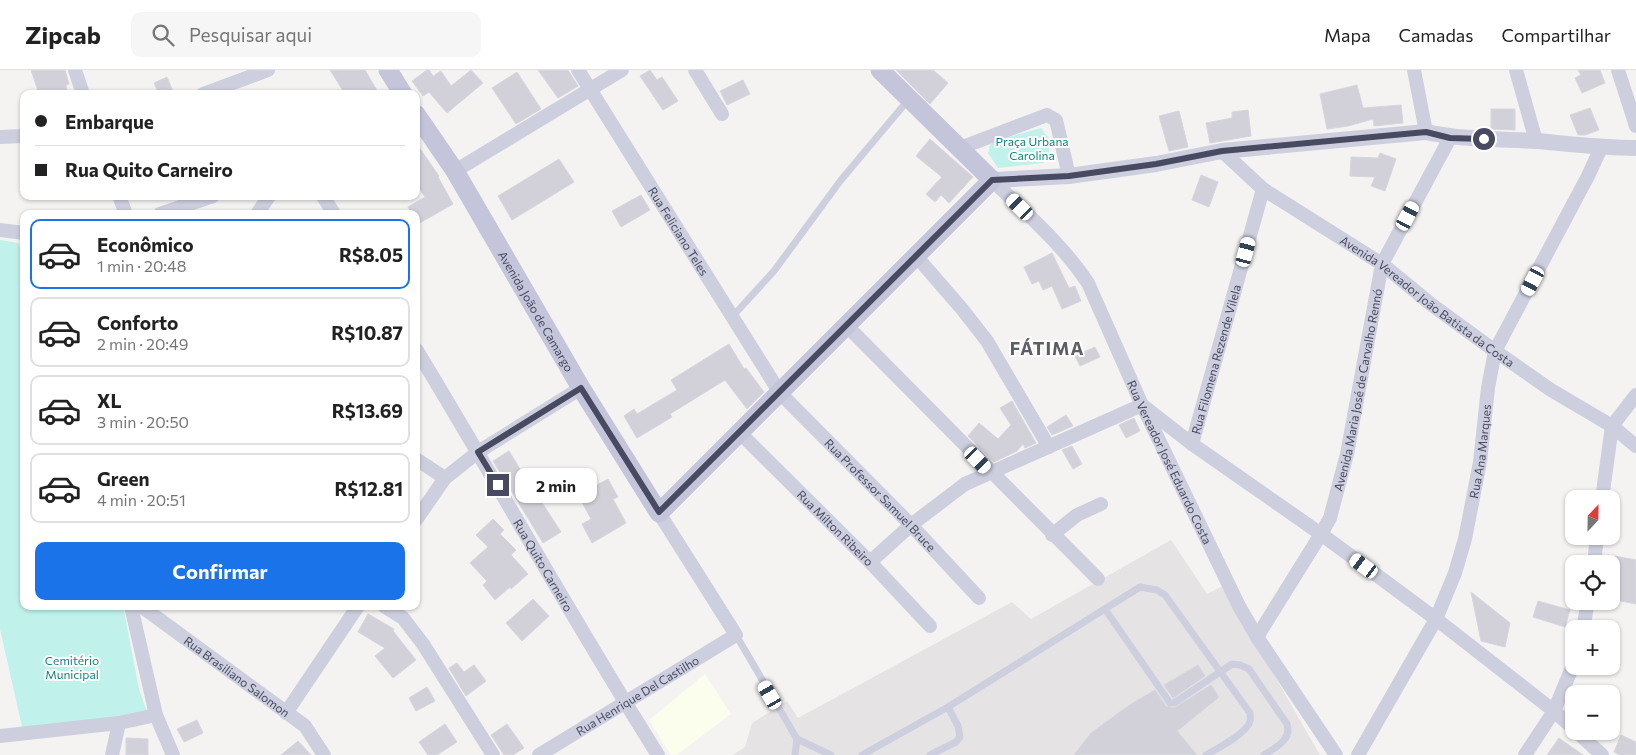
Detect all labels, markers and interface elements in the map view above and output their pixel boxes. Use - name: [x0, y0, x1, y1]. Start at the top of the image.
- search box: [131, 12, 481, 57]
- text: Zipcab: [25, 20, 101, 49]
- icon: search: [149, 21, 177, 49]
- text: Pesquisar aqui: [189, 23, 312, 46]
- text: Mapa: [1324, 24, 1371, 46]
- text: Camadas: [1399, 24, 1473, 46]
- text: Compartilhar: [1501, 24, 1611, 46]
- text: Embarque: [65, 110, 154, 133]
- route start: [1473, 128, 1495, 150]
- park label: Praça Urbana Carolina: [995, 134, 1069, 162]
- text: Rua Quito Carneiro: [65, 158, 233, 181]
- street label: Rua Feliciano Teles: [646, 184, 712, 278]
- car: [1004, 191, 1035, 223]
- car: [1394, 199, 1421, 233]
- icon: car: [37, 232, 82, 277]
- text: Econômico: [97, 233, 194, 256]
- street label: Avenida Vereador João Batista da Costa: [1338, 233, 1517, 369]
- car: [1234, 236, 1257, 268]
- text: R$8.05: [339, 243, 403, 266]
- street label: Avenida João de Camargo: [496, 248, 577, 374]
- text: 1 min · 20:48: [97, 256, 186, 275]
- car: [1519, 264, 1546, 298]
- street label: Rua Filomena Rezende Vilela: [1188, 283, 1243, 436]
- street label: Avenida Maria José de Carvalho Rennó: [1331, 287, 1384, 492]
- icon: car: [37, 310, 82, 355]
- text: Conforto: [97, 311, 178, 334]
- text: R$10.87: [331, 321, 403, 344]
- text: 2 min · 20:49: [97, 334, 188, 353]
- district label: FÁTIMA: [1010, 337, 1084, 359]
- street label: Rua Vereador José Eduardo Costa: [1125, 378, 1215, 546]
- icon: car: [37, 388, 82, 433]
- text: XL: [97, 389, 122, 412]
- text: R$13.69: [332, 399, 403, 422]
- street label: Rua Ana Marques: [1466, 404, 1493, 500]
- text: 3 min · 20:50: [97, 412, 189, 431]
- street label: Rua Professor Samuel Bruce: [822, 436, 939, 554]
- car: [962, 444, 993, 476]
- icon: car: [37, 466, 82, 511]
- text: Green: [97, 467, 149, 490]
- callout: 2 min: [516, 468, 598, 502]
- route end: [487, 474, 509, 496]
- text: 2 min: [536, 476, 576, 495]
- text: R$12.81: [334, 477, 403, 500]
- street label: Rua Mílton Ribeiro: [795, 487, 877, 569]
- text: 4 min · 20:51: [97, 490, 186, 509]
- north arrow: [1565, 490, 1620, 545]
- map controls: [1565, 490, 1620, 740]
- street label: Rua Quito Carneiro: [511, 517, 576, 614]
- button: Confirmar: [35, 542, 405, 600]
- car: [1347, 551, 1380, 581]
- button: locate: [1565, 555, 1620, 610]
- button: +: [1565, 620, 1620, 675]
- street label: Rua Brasiliano Salomon: [181, 633, 293, 720]
- street label: Rua Henrique Del Castilho: [573, 652, 701, 738]
- park label: Cemitério Municipal: [45, 653, 99, 681]
- car: [756, 678, 783, 712]
- button: −: [1565, 685, 1620, 740]

